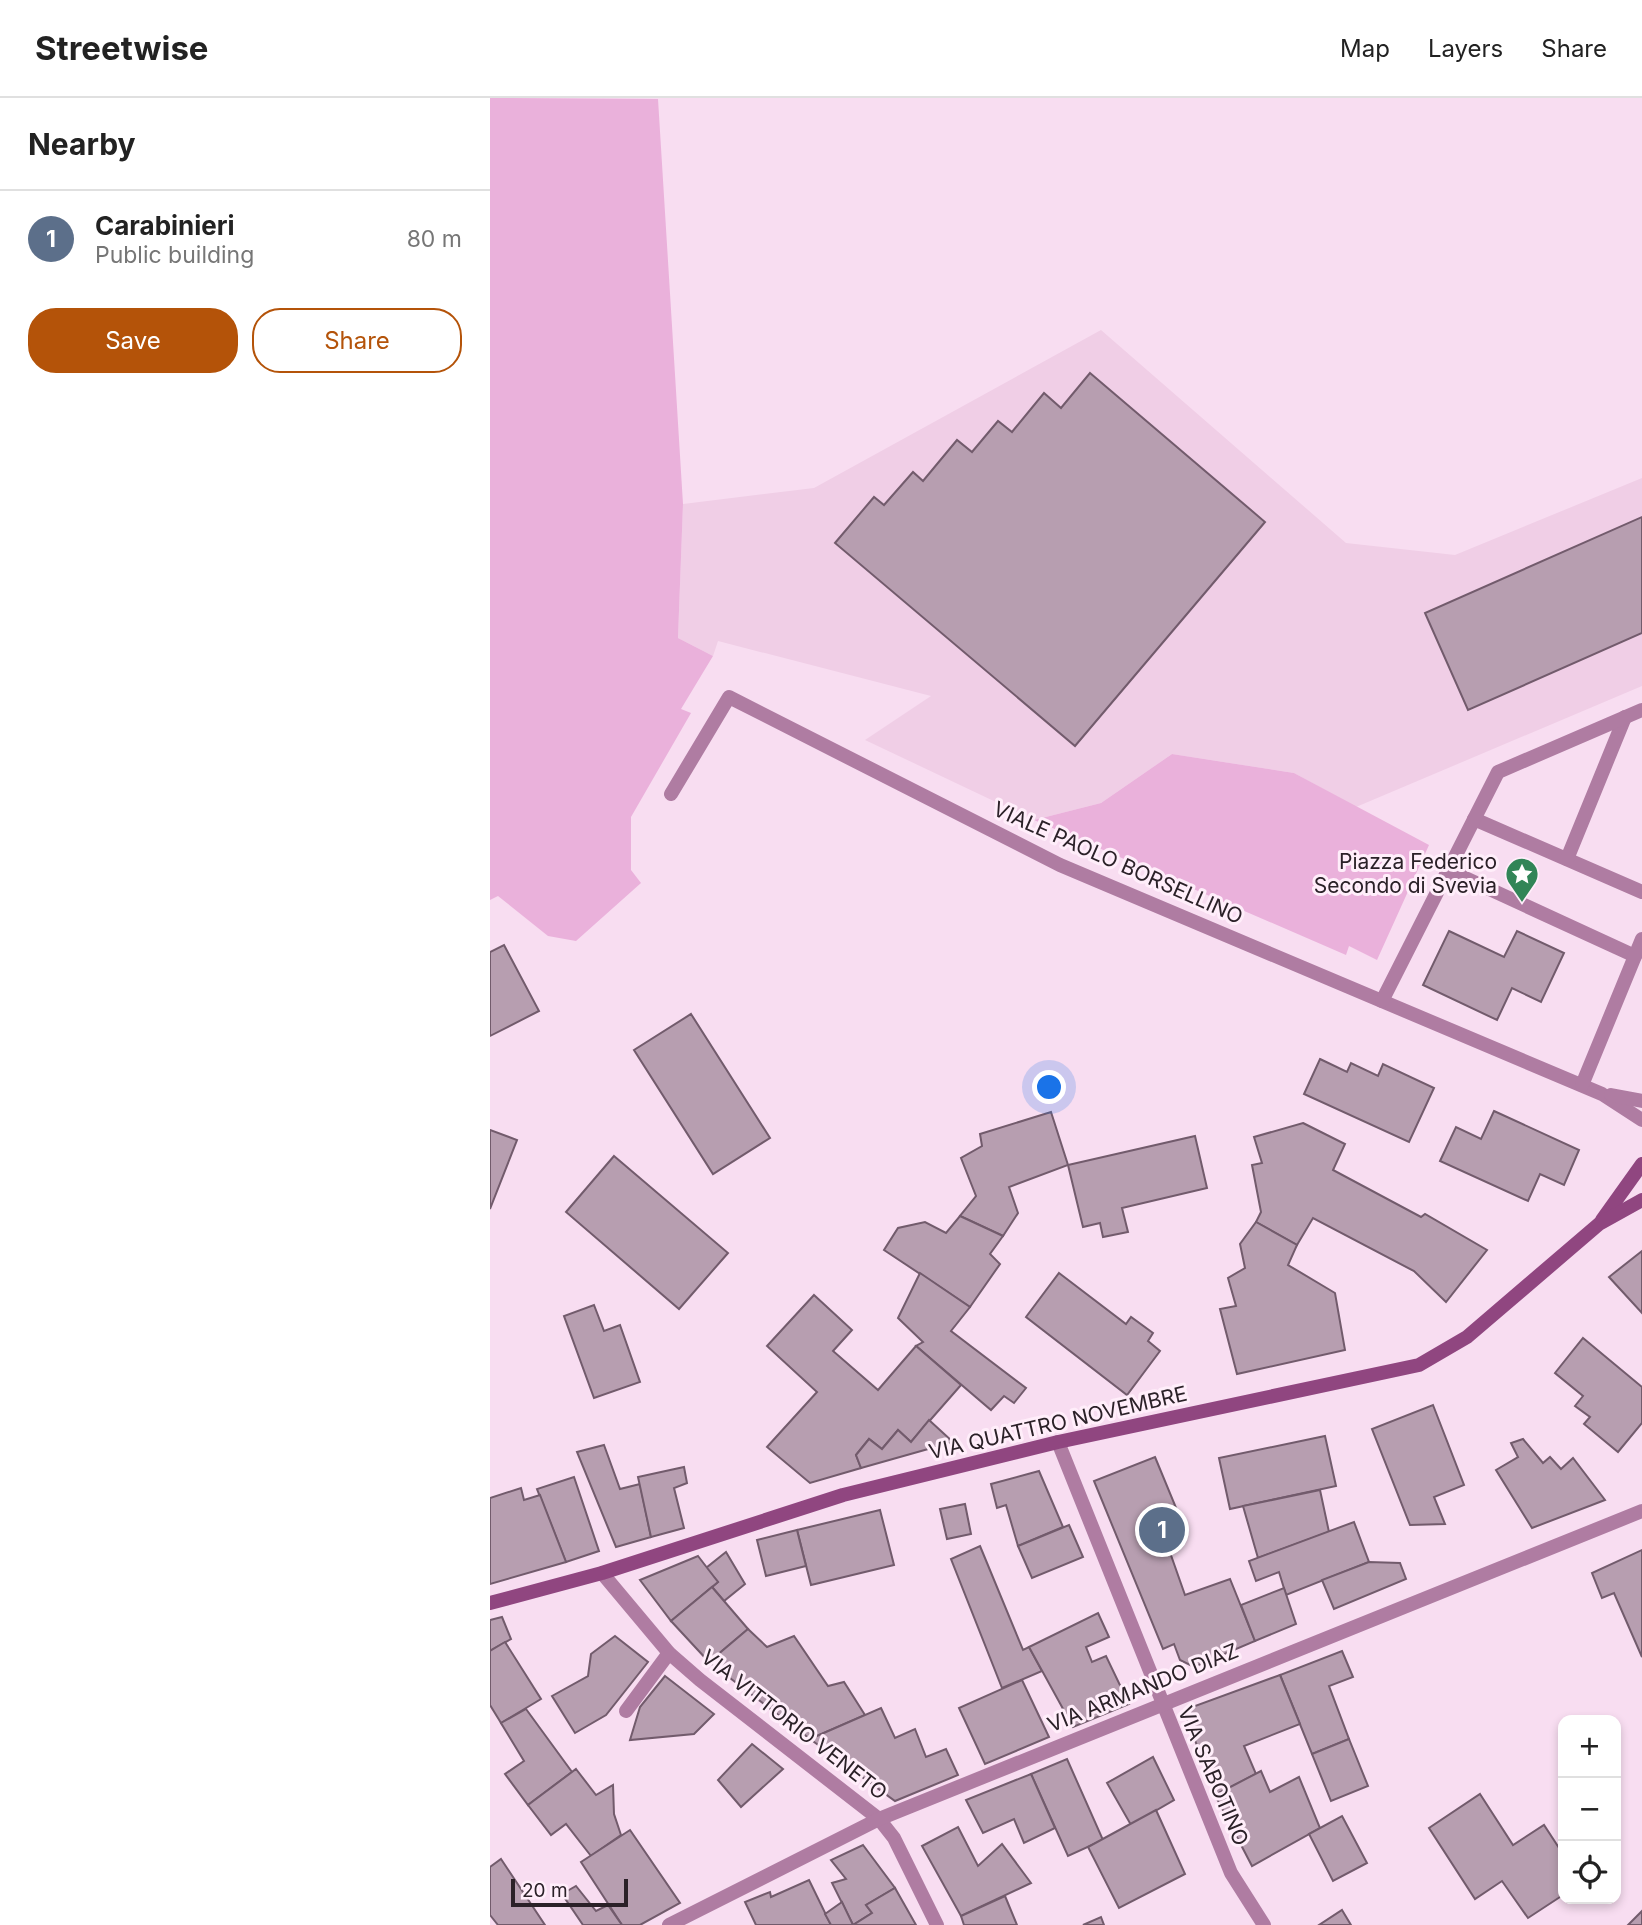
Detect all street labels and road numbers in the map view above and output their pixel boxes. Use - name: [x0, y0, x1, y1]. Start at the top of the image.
- street label: VIALE PAOLO BORSELLINO: [989, 796, 1247, 929]
- street label: VIA QUATTRO NOVEMBRE: [926, 1381, 1189, 1464]
- street label: VIA ARMANDO DIAZ: [1044, 1638, 1242, 1737]
- street label: VIA VITTORIO VENETO: [696, 1644, 892, 1805]
- street label: VIA SABOTINO: [1173, 1702, 1254, 1849]

